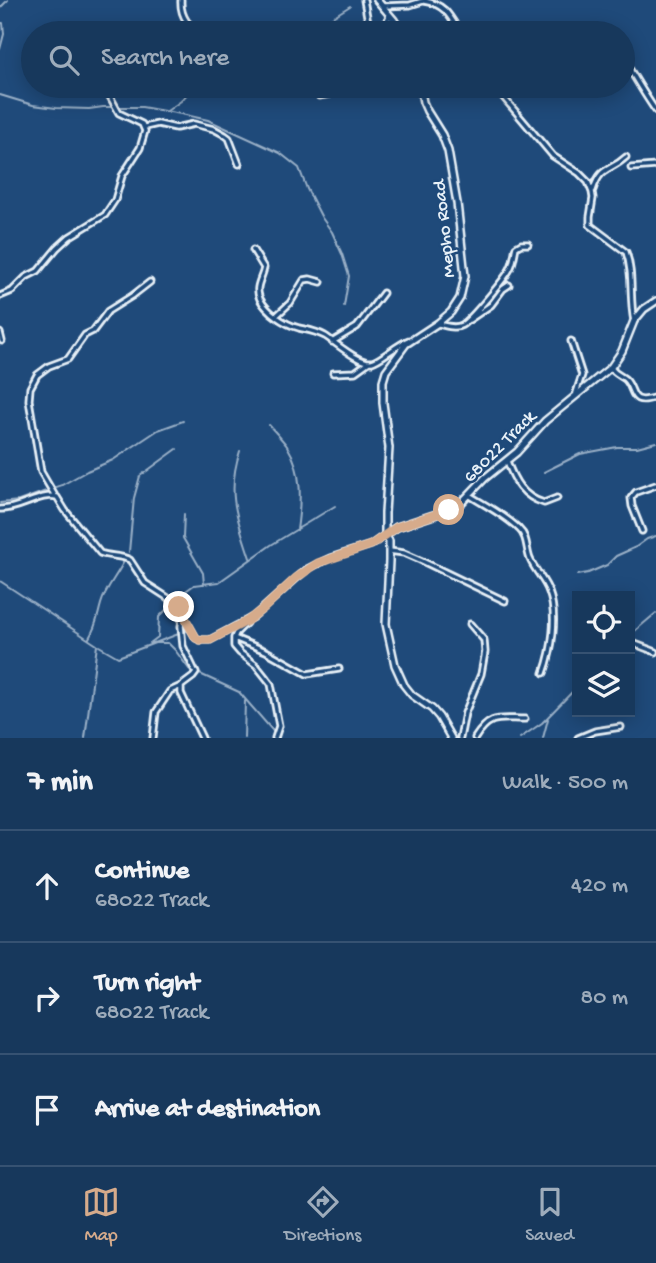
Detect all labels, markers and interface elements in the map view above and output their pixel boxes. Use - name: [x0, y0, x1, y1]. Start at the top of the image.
- search box: [21, 21, 635, 98]
- icon: search: [45, 41, 83, 79]
- text: Search here: [101, 44, 229, 75]
- street label: Mepho Road: [429, 177, 462, 279]
- street label: 68022 Track: [459, 405, 543, 489]
- route start: [433, 494, 464, 525]
- route end: [163, 591, 194, 622]
- map controls: [572, 591, 635, 717]
- button: locate: [572, 591, 635, 654]
- button: layers: [572, 654, 635, 717]
- text: 7 min: [28, 766, 93, 801]
- text: Walk · 500 m: [502, 770, 628, 797]
- text: Continue: [95, 857, 189, 888]
- icon: ahead: [28, 867, 66, 905]
- text: 420 m: [571, 873, 628, 900]
- text: 68022 Track: [95, 888, 208, 915]
- text: Turn right: [95, 969, 199, 1000]
- icon: right: [28, 979, 66, 1017]
- text: 80 m: [581, 985, 628, 1012]
- text: 68022 Track: [95, 1000, 208, 1027]
- icon: arrive: [28, 1091, 66, 1129]
- text: Arrive at destination: [95, 1095, 320, 1126]
- tab: Map: [82, 1183, 120, 1248]
- tab: Directions: [284, 1183, 361, 1248]
- tab: Saved: [525, 1183, 574, 1248]

